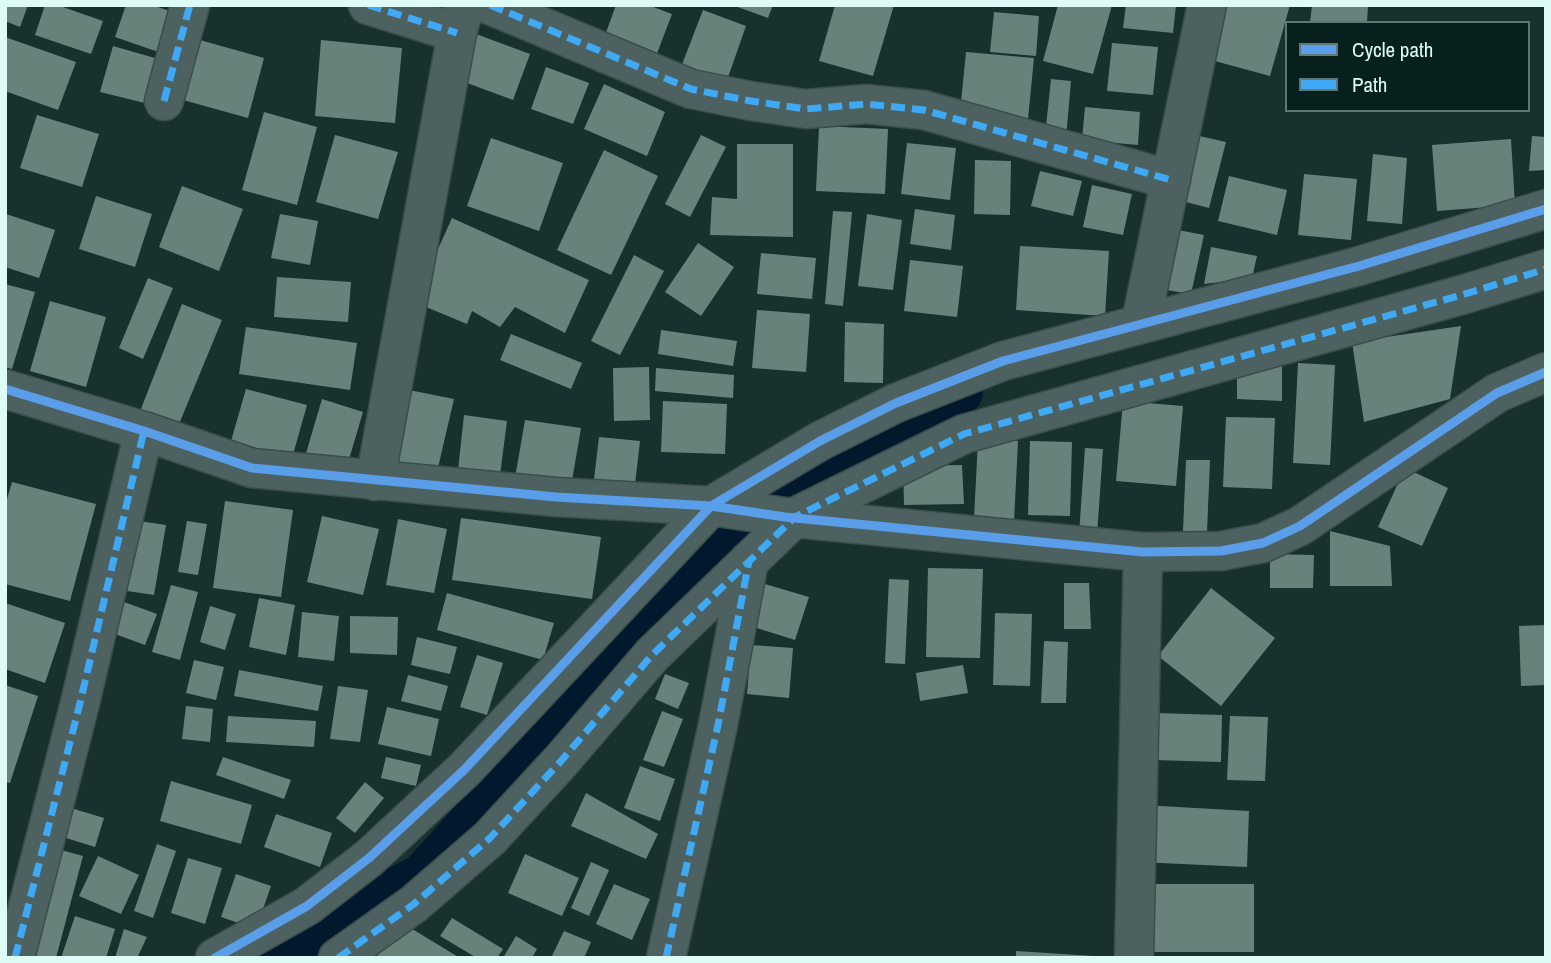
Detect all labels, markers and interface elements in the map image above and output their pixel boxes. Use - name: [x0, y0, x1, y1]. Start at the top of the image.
- legend: [1285, 21, 1530, 112]
- text: Cycle path: [1352, 35, 1433, 64]
- text: Path: [1352, 70, 1387, 99]

